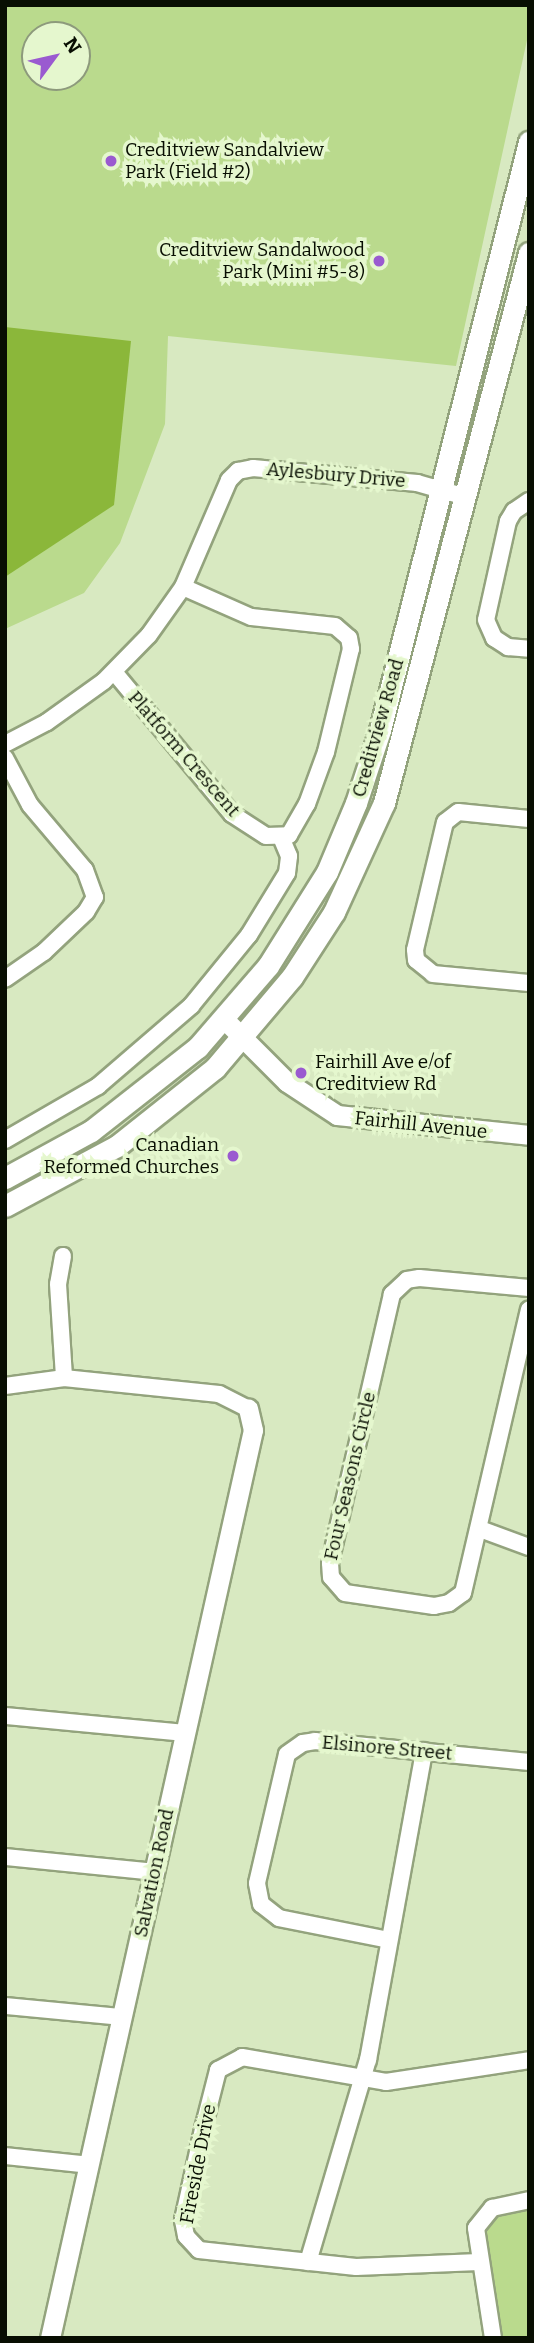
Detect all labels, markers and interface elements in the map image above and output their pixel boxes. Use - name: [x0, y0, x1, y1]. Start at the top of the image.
- north arrow: [21, 21, 91, 91]
- text: N: [59, 33, 86, 58]
- place label: Creditview Sandalview Park (Field #2): [125, 139, 324, 183]
- marker: Creditview Sandalview Park (Field #2): [103, 153, 119, 169]
- place label: Creditview Sandalwood Park (Mini #5-8): [159, 239, 365, 283]
- marker: Creditview Sandalwood Park (Mini #5-8): [371, 253, 387, 269]
- street label: Aylesbury Drive: [266, 458, 406, 492]
- street label: Creditview Road: [347, 656, 409, 800]
- street label: Platform Crescent: [123, 687, 245, 821]
- place label: Fairhill Ave e/of Creditview Rd: [315, 1051, 451, 1095]
- marker: Fairhill Ave e/of Creditview Rd: [293, 1065, 309, 1081]
- street label: Fairhill Avenue: [354, 1107, 488, 1143]
- place label: Canadian Reformed Churches: [43, 1134, 219, 1178]
- marker: Canadian Reformed Churches: [225, 1148, 241, 1164]
- street label: Four Seasons Circle: [320, 1390, 380, 1562]
- street label: Elsinore Street: [321, 1731, 453, 1765]
- street label: Salvation Road: [129, 1807, 179, 1939]
- street label: Fireside Drive: [175, 2102, 221, 2226]

